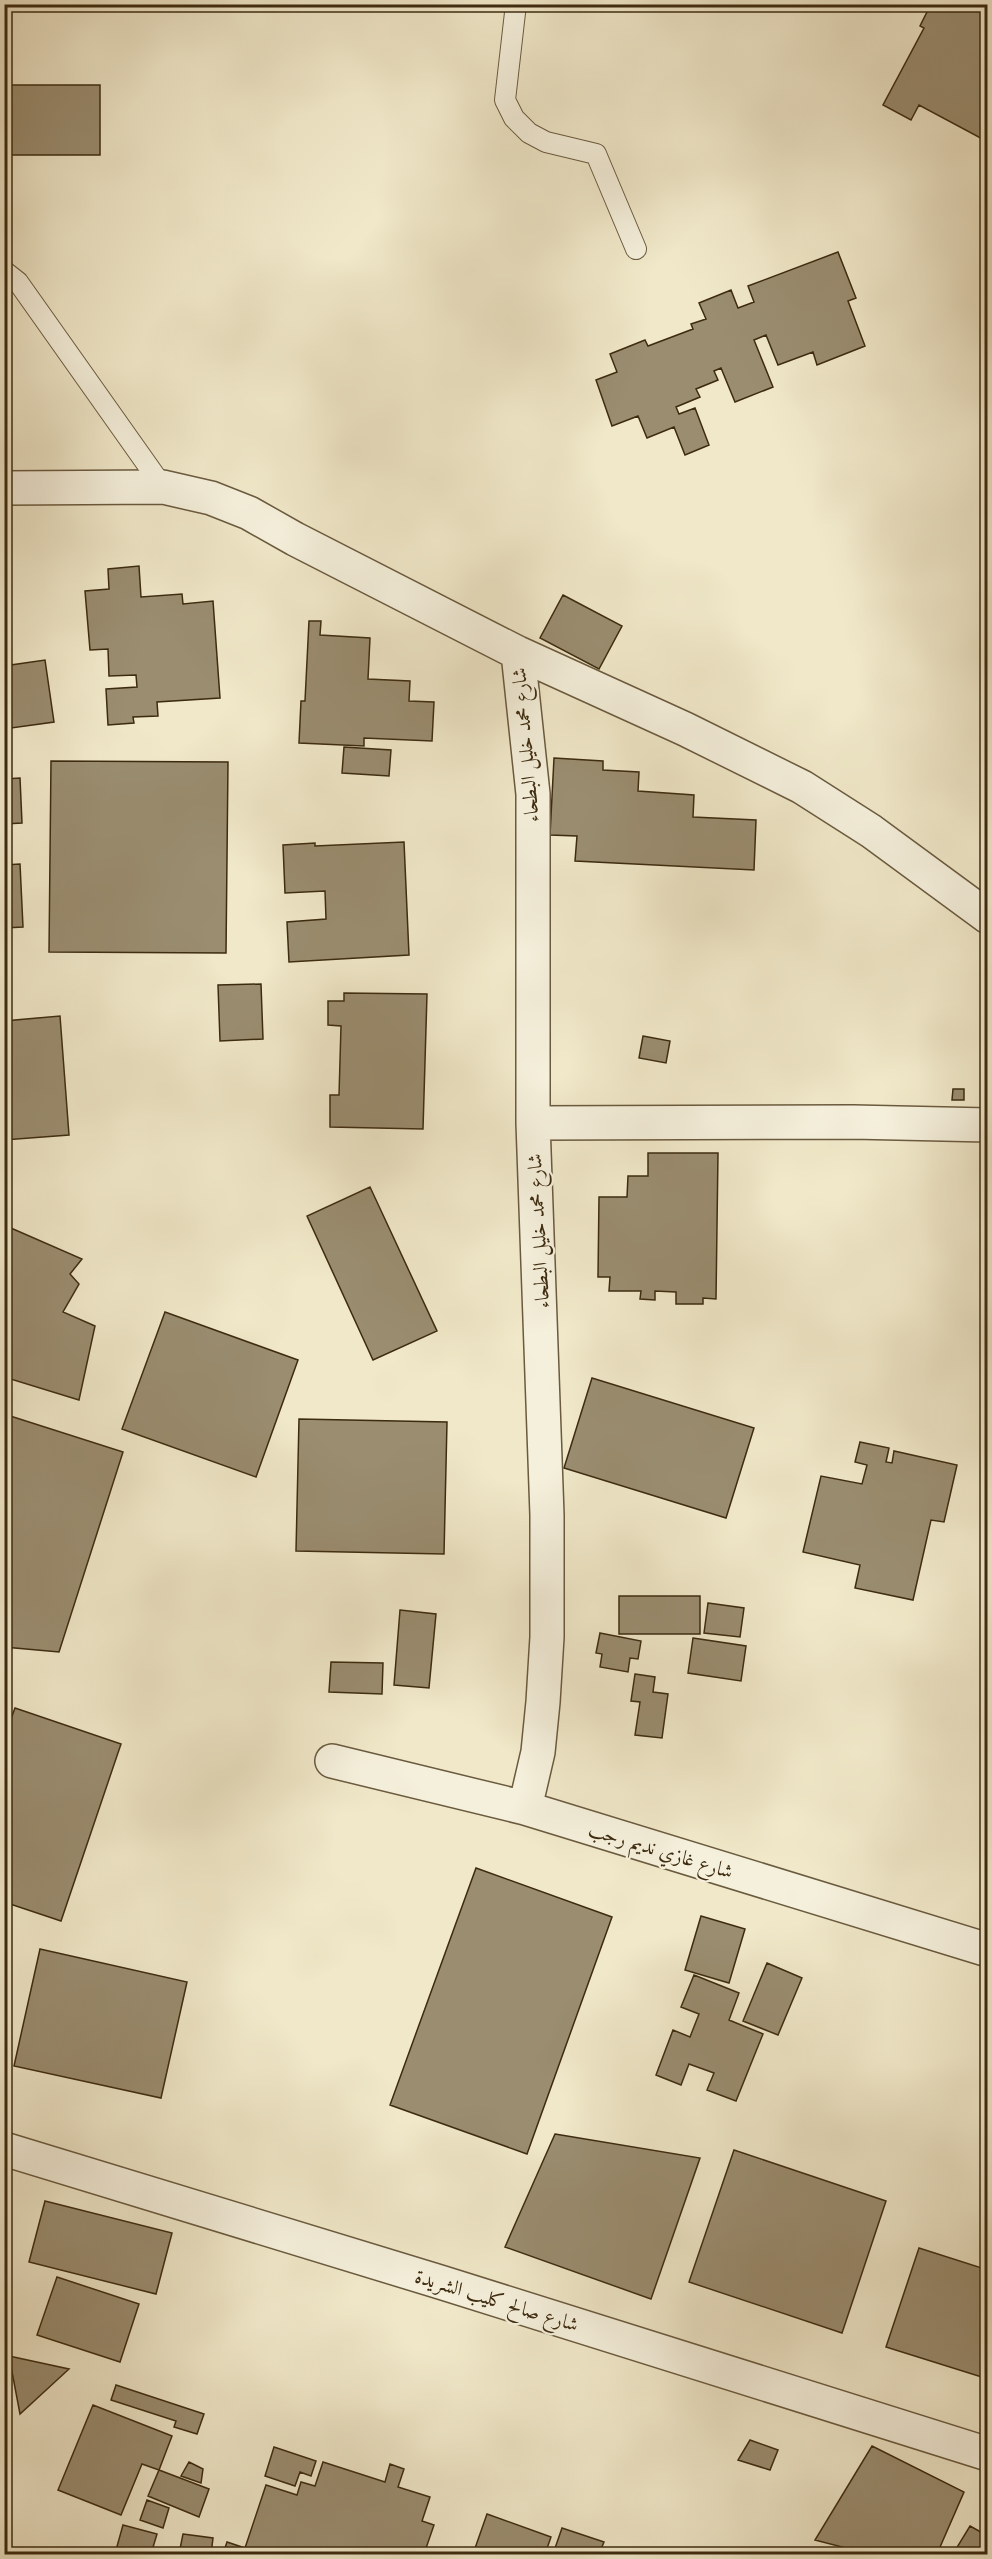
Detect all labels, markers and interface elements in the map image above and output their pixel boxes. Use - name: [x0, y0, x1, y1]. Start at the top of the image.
- street label: شارع محمد خليل البطحاء: [506, 666, 550, 823]
- street label: شارع محمد خليل البطحاء: [522, 1153, 560, 1309]
- street label: شارع غازي نديم رجب: [584, 1817, 736, 1889]
- street label: شارع صالح كليب الشريدة: [411, 2264, 582, 2342]

